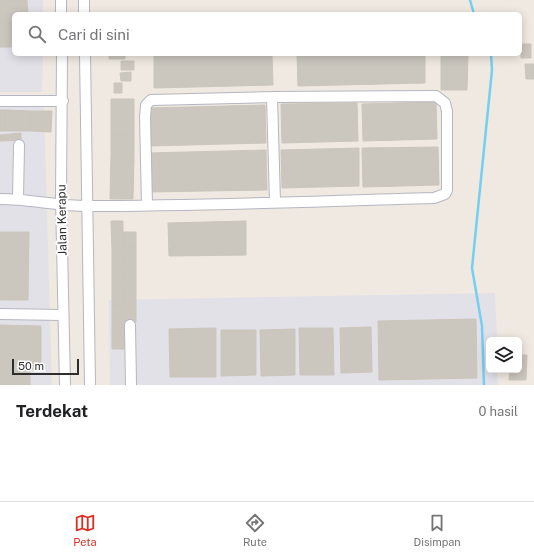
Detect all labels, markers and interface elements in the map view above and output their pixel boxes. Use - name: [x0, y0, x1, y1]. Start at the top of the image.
- search box: [12, 12, 522, 56]
- icon: search: [26, 23, 48, 45]
- text: Cari di sini: [58, 26, 130, 43]
- street label: Jalan Kerapu: [54, 184, 70, 256]
- map controls: [486, 337, 522, 373]
- button: layers: [486, 337, 522, 373]
- scale bar: [12, 357, 79, 376]
- text: 50 m: [18, 360, 44, 372]
- text: Terdekat: [16, 401, 88, 421]
- text: 0 hasil: [478, 404, 518, 419]
- tab: Peta: [73, 512, 96, 548]
- tab: Rute: [243, 512, 267, 548]
- tab: Disimpan: [414, 512, 461, 548]

